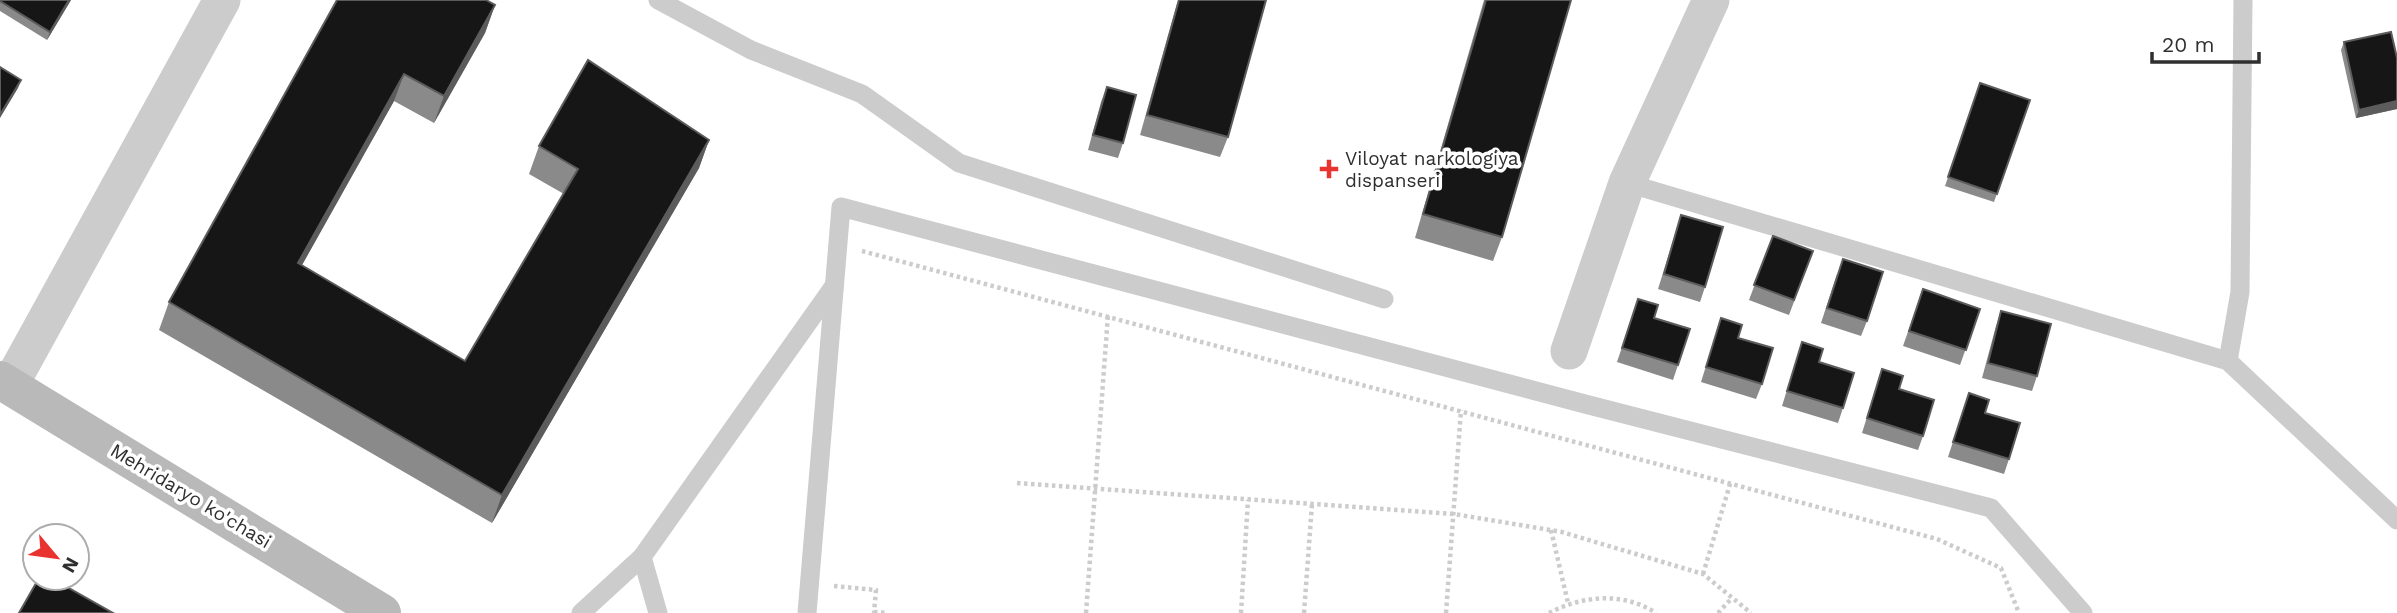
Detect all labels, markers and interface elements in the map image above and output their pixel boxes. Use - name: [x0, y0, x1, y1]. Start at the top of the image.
- scale bar: [2152, 21, 2259, 65]
- text: 20 m: [2162, 32, 2214, 57]
- place label: Viloyat narkologiya dispanseri: [1345, 147, 1519, 192]
- marker: Viloyat narkologiya dispanseri: [1319, 159, 1339, 179]
- street label: Мehridaryo ko'chasi: [107, 439, 275, 553]
- north arrow: [21, 522, 91, 592]
- text: N: [57, 553, 84, 577]

